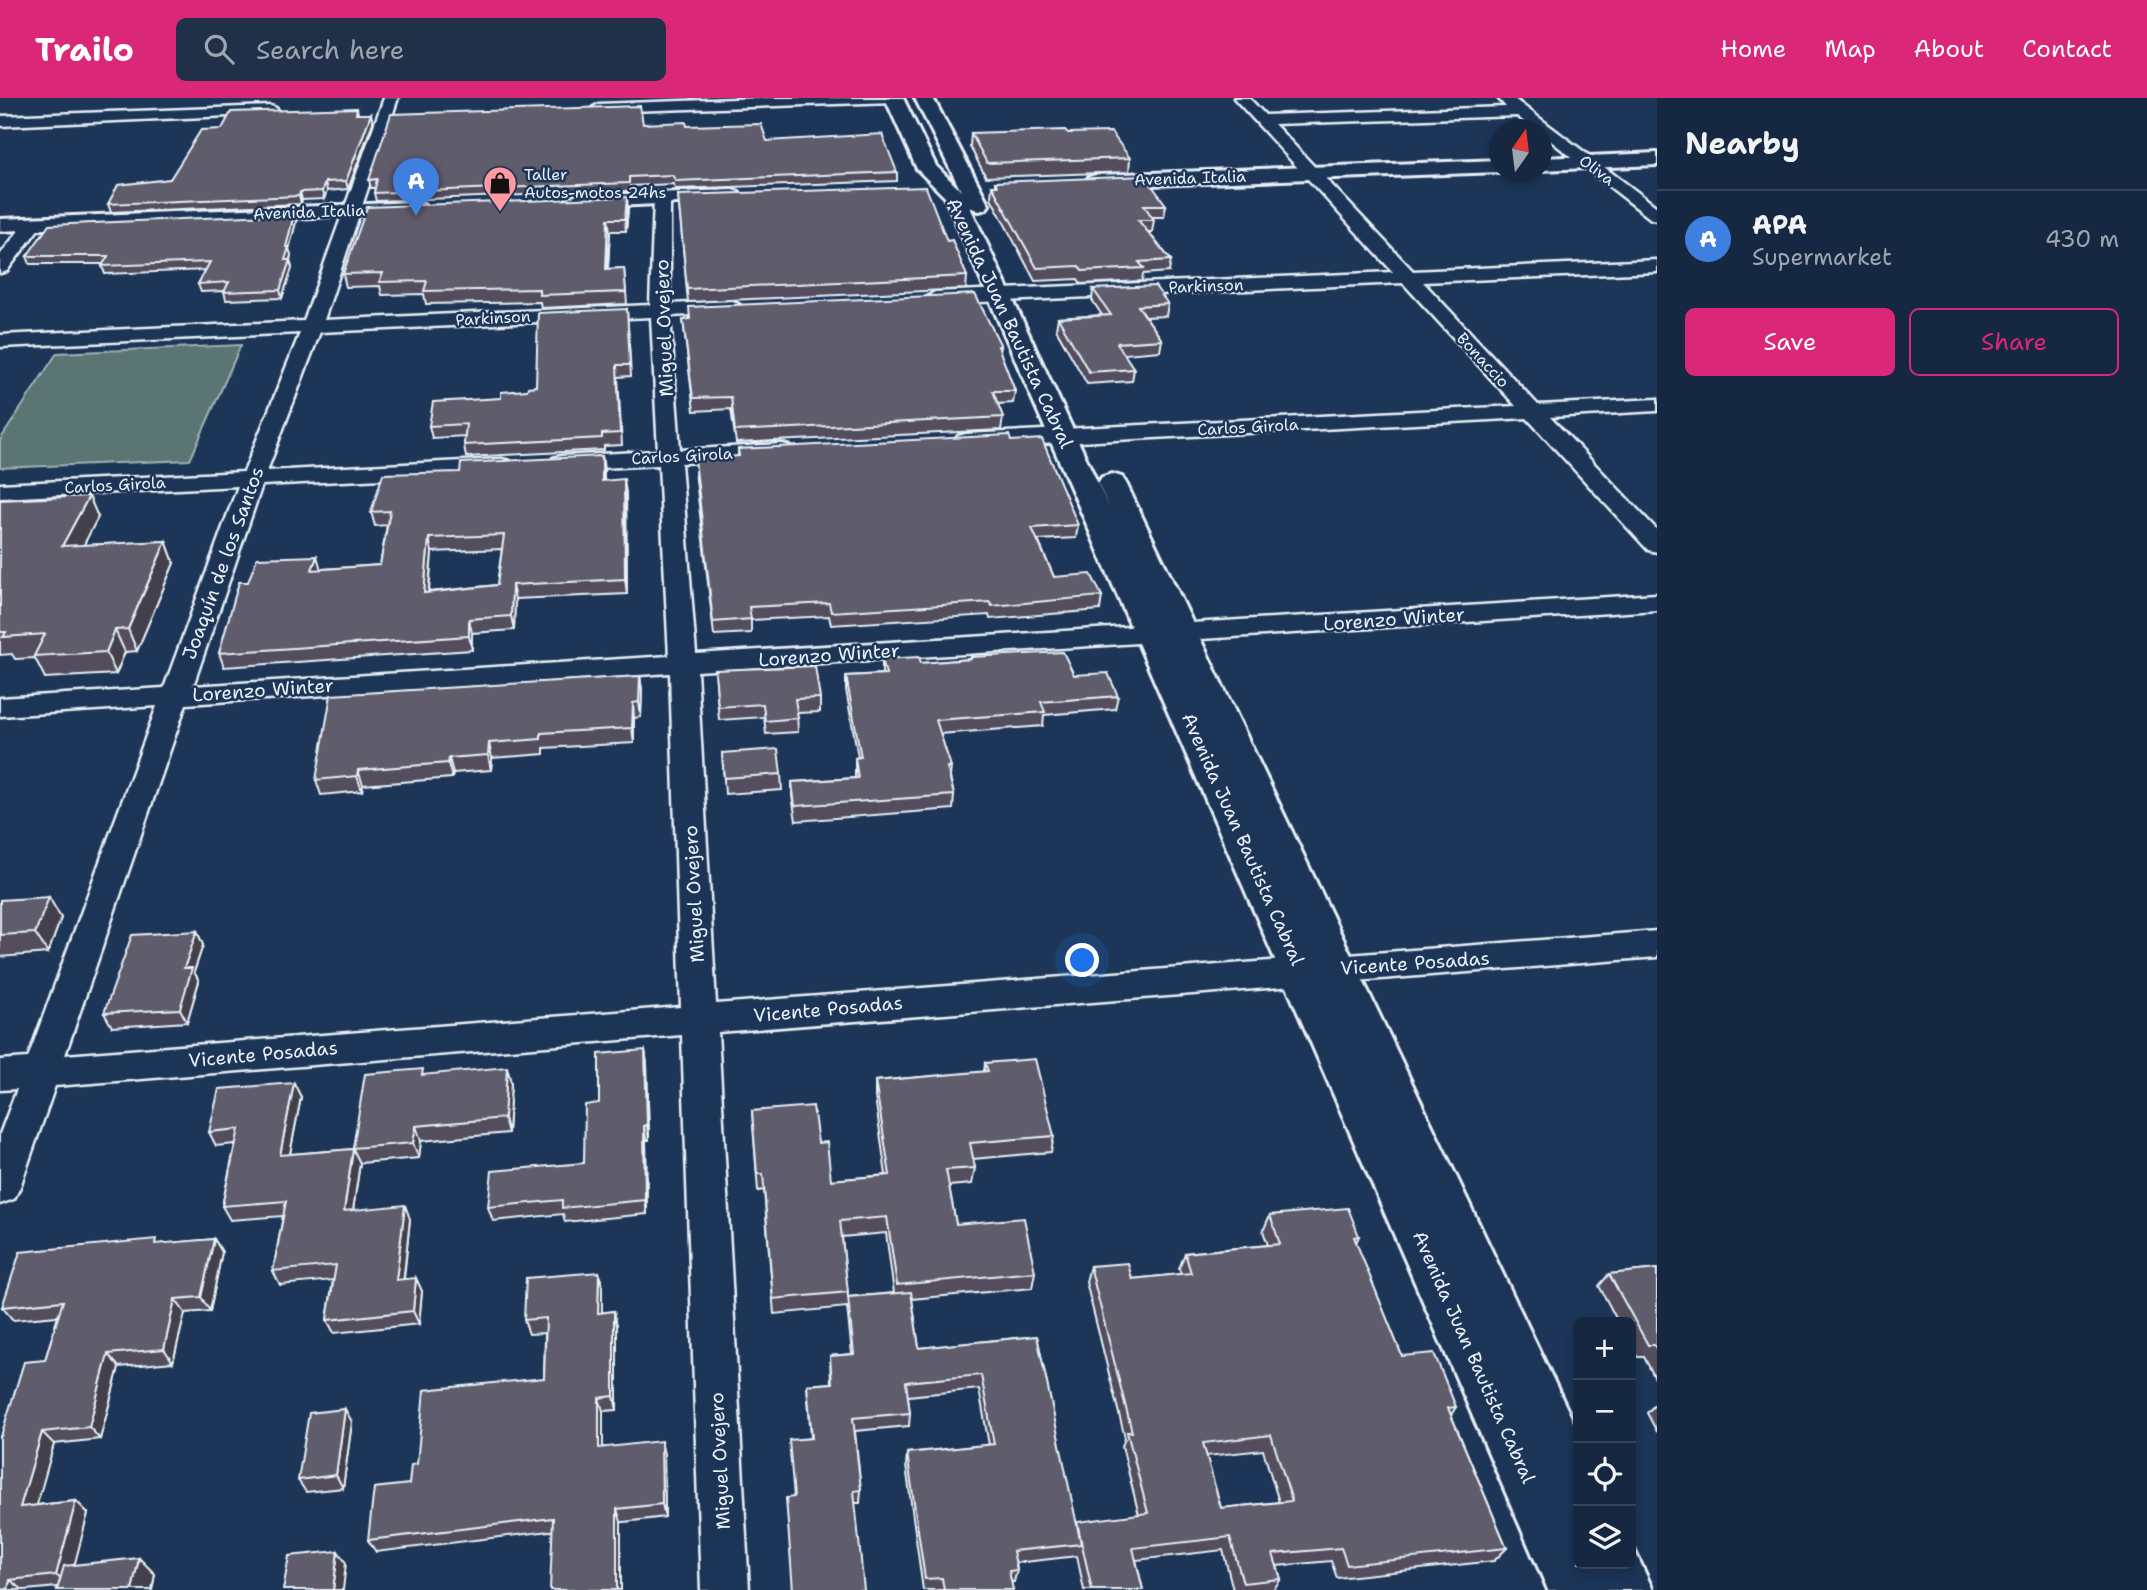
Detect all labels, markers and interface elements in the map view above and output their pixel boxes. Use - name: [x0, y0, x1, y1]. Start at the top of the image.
- search box: [176, 18, 666, 81]
- text: Trailo: [35, 27, 134, 72]
- icon: search: [200, 30, 238, 68]
- text: Search here: [256, 32, 405, 67]
- text: Home: [1720, 33, 1786, 65]
- text: Map: [1824, 33, 1876, 65]
- text: About: [1914, 33, 1984, 65]
- text: Contact: [2022, 33, 2112, 65]
- north arrow: [1489, 119, 1552, 182]
- text: Nearby: [1685, 123, 1800, 164]
- street label: Oliva: [1575, 150, 1619, 190]
- pin: A: [393, 158, 439, 216]
- shop icon: Taller Autos-motos 24hs: [481, 164, 519, 213]
- place label: Taller Autos-motos 24hs: [524, 164, 667, 203]
- street label: Avenida Italia: [1134, 166, 1246, 190]
- street label: Avenida Juan Bautista Cabral: [941, 194, 1079, 453]
- street label: Avenida Italia: [253, 200, 365, 224]
- text: APA: [1752, 207, 1807, 242]
- text: A: [1699, 224, 1717, 254]
- text: 430 m: [2045, 224, 2119, 254]
- text: Supermarket: [1752, 242, 1892, 272]
- street label: Miguel Ovejero: [649, 259, 679, 397]
- street label: Parkinson: [1168, 274, 1244, 298]
- street label: Parkinson: [455, 306, 531, 330]
- button: Save: [1685, 308, 1895, 376]
- button: Share: [1909, 308, 2119, 376]
- street label: Bonaccio: [1452, 328, 1514, 392]
- street label: Carlos Girola: [1197, 414, 1299, 440]
- street label: Carlos Girola: [631, 443, 733, 469]
- street label: Joaquín de los Santos: [176, 463, 270, 663]
- street label: Carlos Girola: [64, 472, 166, 498]
- street label: Lorenzo Winter: [1322, 602, 1466, 636]
- street label: Lorenzo Winter: [757, 638, 901, 672]
- street label: Lorenzo Winter: [191, 673, 335, 707]
- street label: Avenida Juan Bautista Cabral: [1176, 709, 1310, 969]
- street label: Miguel Ovejero: [678, 825, 710, 963]
- your location: [1065, 943, 1099, 977]
- street label: Vicente Posadas: [1339, 945, 1491, 981]
- street label: Vicente Posadas: [752, 990, 904, 1028]
- street label: Vicente Posadas: [187, 1035, 339, 1073]
- street label: Avenida Juan Bautista Cabral: [1407, 1227, 1541, 1487]
- map controls: [1573, 1317, 1636, 1569]
- button: +: [1573, 1317, 1636, 1380]
- button: −: [1573, 1380, 1636, 1443]
- street label: Miguel Ovejero: [704, 1392, 736, 1530]
- button: locate: [1573, 1443, 1636, 1506]
- button: layers: [1573, 1506, 1636, 1569]

